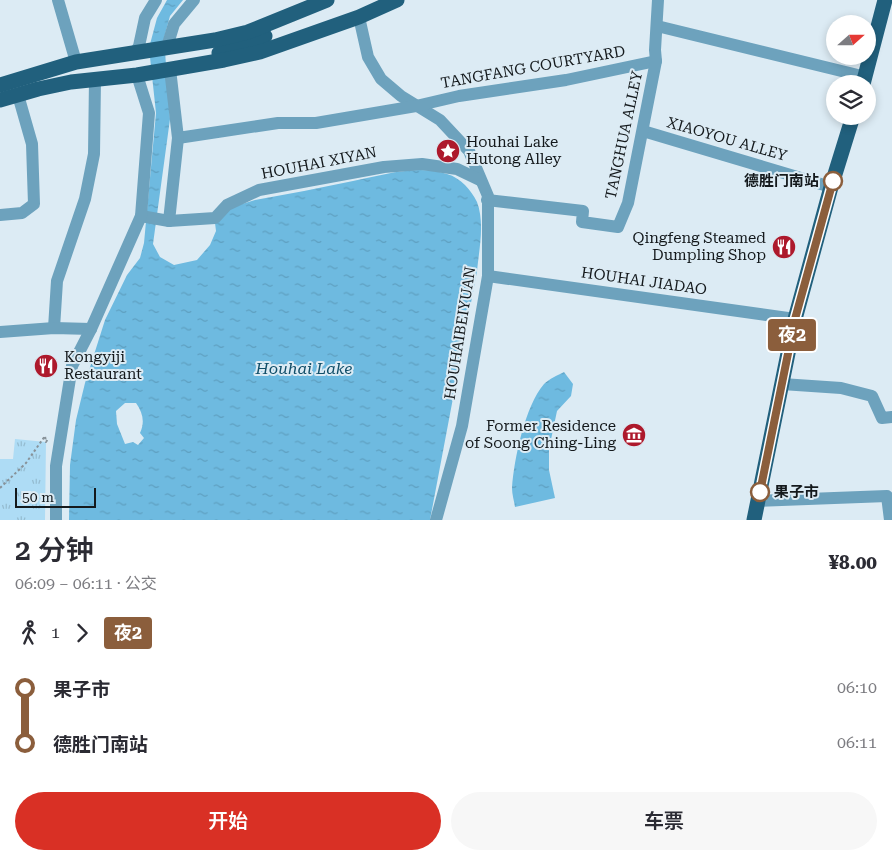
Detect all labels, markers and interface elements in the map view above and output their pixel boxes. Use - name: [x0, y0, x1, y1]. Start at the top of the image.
- north arrow: [826, 15, 876, 65]
- map controls: [826, 15, 876, 125]
- street label: TANGFANG COURTYARD: [439, 42, 627, 92]
- street label: TANGHUA ALLEY: [602, 69, 647, 201]
- button: layers: [826, 75, 876, 125]
- street label: XIAOYOU ALLEY: [665, 113, 790, 165]
- place label: Houhai Lake Hutong Alley: [466, 133, 561, 168]
- place icon: Houhai Lake Hutong Alley: [435, 138, 461, 164]
- street label: HOUHAI XIYAN: [260, 143, 378, 183]
- marker: 德胜门南站: [823, 171, 843, 191]
- place label: 德胜门南站: [744, 172, 819, 190]
- place label: Qingfeng Steamed Dumpling Shop: [632, 229, 766, 264]
- restaurant icon: Qingfeng Steamed Dumpling Shop: [771, 234, 797, 260]
- street label: HOUHAI JIADAO: [580, 263, 708, 299]
- street label: HOUHAIBEIYUAN: [441, 265, 479, 401]
- line badge: 夜2: [770, 319, 814, 351]
- text: 夜2: [778, 324, 806, 345]
- place label: Kongyiji Restaurant: [64, 348, 142, 383]
- restaurant icon: Kongyiji Restaurant: [33, 353, 59, 379]
- water label: Houhai Lake: [255, 359, 352, 378]
- place label: Former Residence of Soong Ching-Ling: [465, 417, 616, 452]
- museum icon: Former Residence of Soong Ching-Ling: [621, 422, 647, 448]
- marker: 果子市: [750, 482, 770, 502]
- place label: 果子市: [774, 483, 819, 501]
- scale bar: [15, 485, 96, 508]
- text: 50 m: [22, 489, 54, 505]
- text: 2 分钟: [15, 534, 94, 567]
- text: ¥8.00: [828, 551, 877, 574]
- text: 06:09 – 06:11 · 公交: [15, 574, 157, 593]
- icon: walk: [15, 619, 43, 647]
- icon: forward: [68, 619, 96, 647]
- text: 夜2: [114, 622, 142, 643]
- text: 1: [51, 623, 60, 642]
- text: 果子市: [53, 678, 110, 701]
- text: 06:10: [837, 678, 877, 697]
- text: 德胜门南站: [53, 733, 148, 756]
- text: 06:11: [837, 733, 877, 752]
- button: 开始: [15, 792, 441, 850]
- button: 车票: [451, 792, 877, 850]

